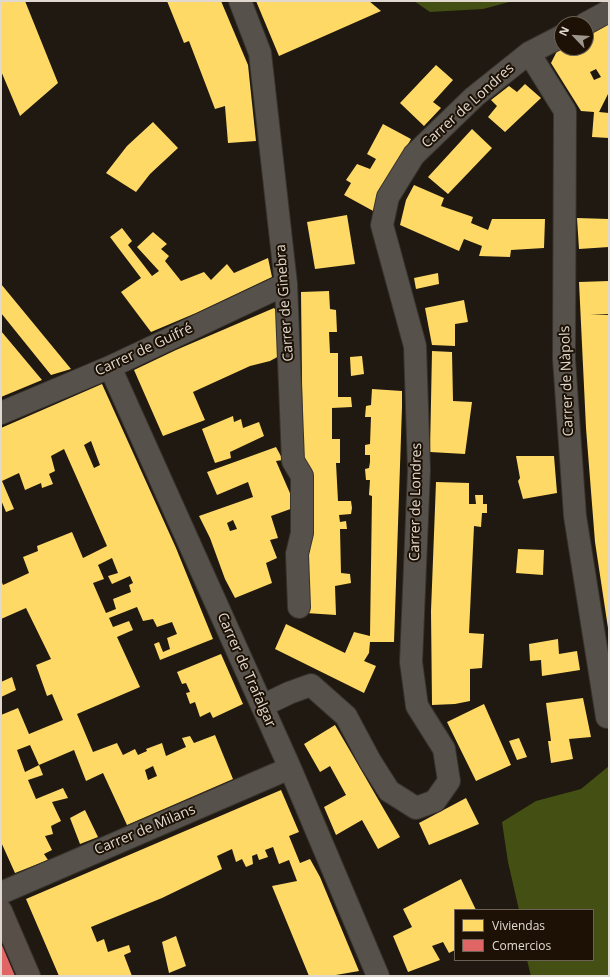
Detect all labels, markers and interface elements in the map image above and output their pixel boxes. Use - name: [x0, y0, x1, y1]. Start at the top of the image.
- north arrow: [554, 16, 594, 56]
- text: N: [555, 24, 572, 38]
- street label: Carrer de Londres: [418, 60, 518, 152]
- street label: Carrer de Ginebra: [273, 244, 297, 362]
- street label: Carrer de Guifré: [92, 320, 196, 380]
- street label: Carrer de Nàpols: [557, 325, 577, 437]
- street label: Carrer de Londres: [407, 443, 425, 561]
- street label: Carrer de Trafalgar: [213, 610, 279, 730]
- street label: Carrer de Milans: [92, 801, 198, 859]
- legend: [454, 909, 594, 961]
- text: Viviendas: [492, 917, 545, 934]
- text: Comercios: [492, 937, 551, 954]

